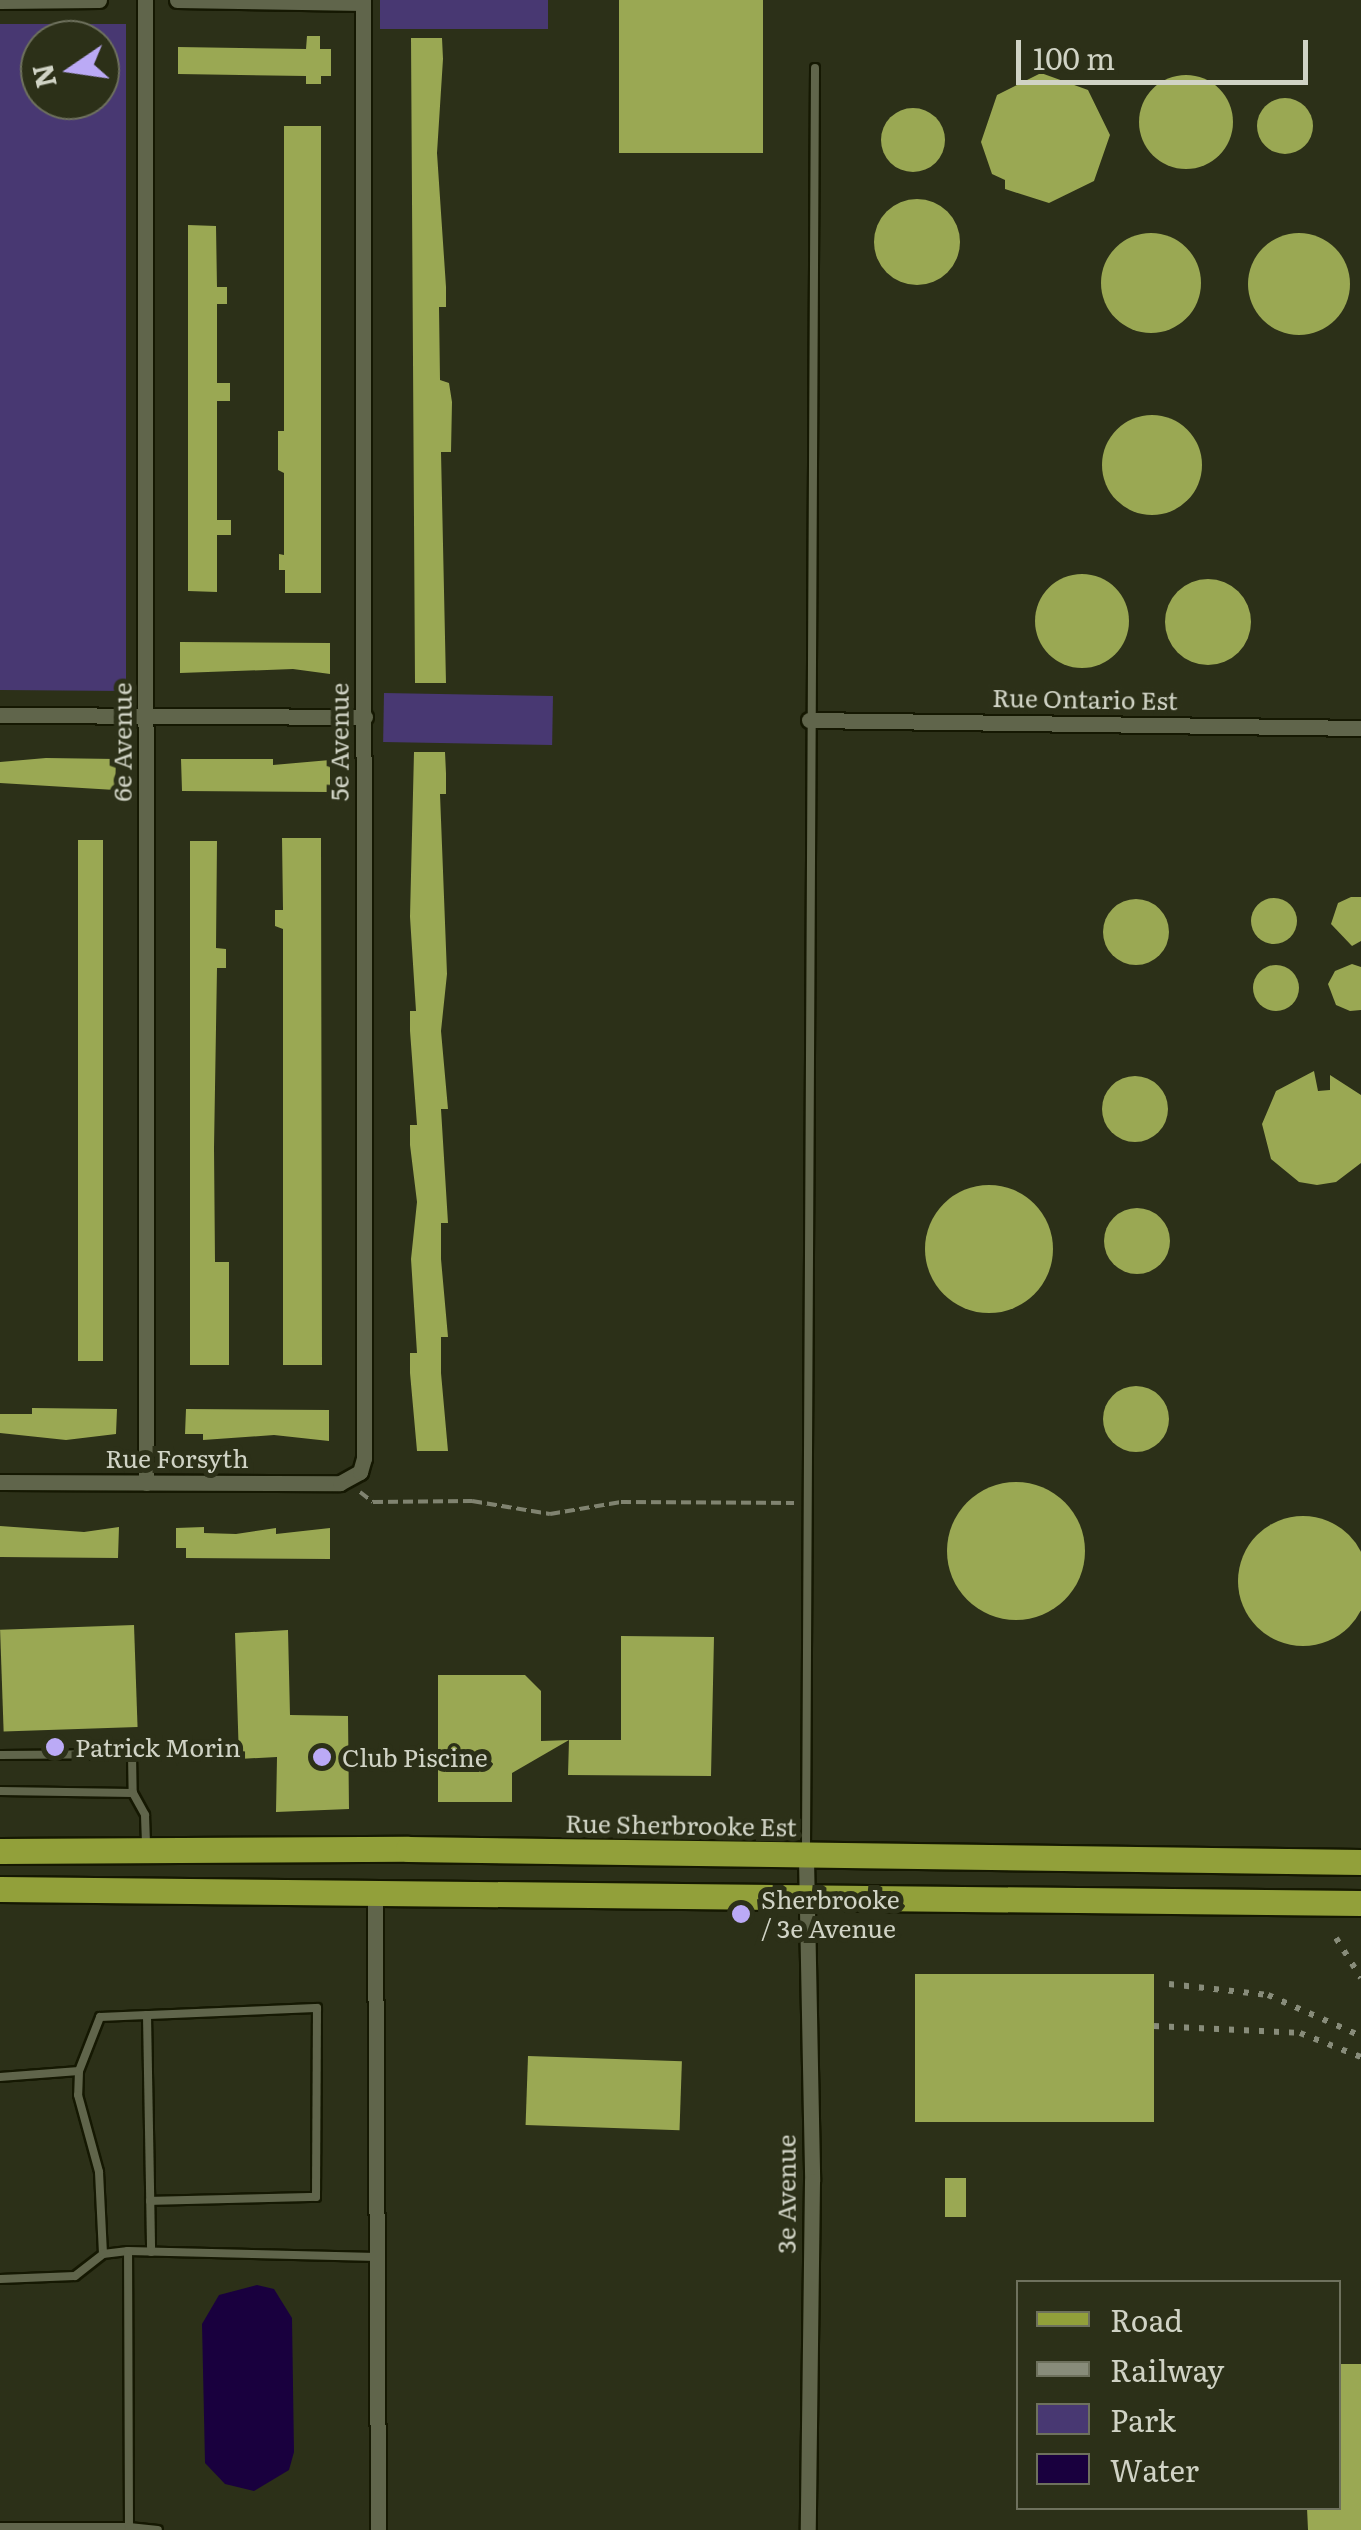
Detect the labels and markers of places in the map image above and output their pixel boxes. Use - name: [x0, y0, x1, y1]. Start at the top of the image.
- place label: Patrick Morin: [75, 1732, 241, 1762]
- marker: Patrick Morin: [44, 1736, 66, 1758]
- place label: Club Piscine: [342, 1742, 488, 1772]
- marker: Club Piscine: [311, 1746, 333, 1768]
- place label: Sherbrooke / 3e Avenue: [761, 1885, 900, 1944]
- marker: Sherbrooke / 3e Avenue: [730, 1903, 752, 1925]

